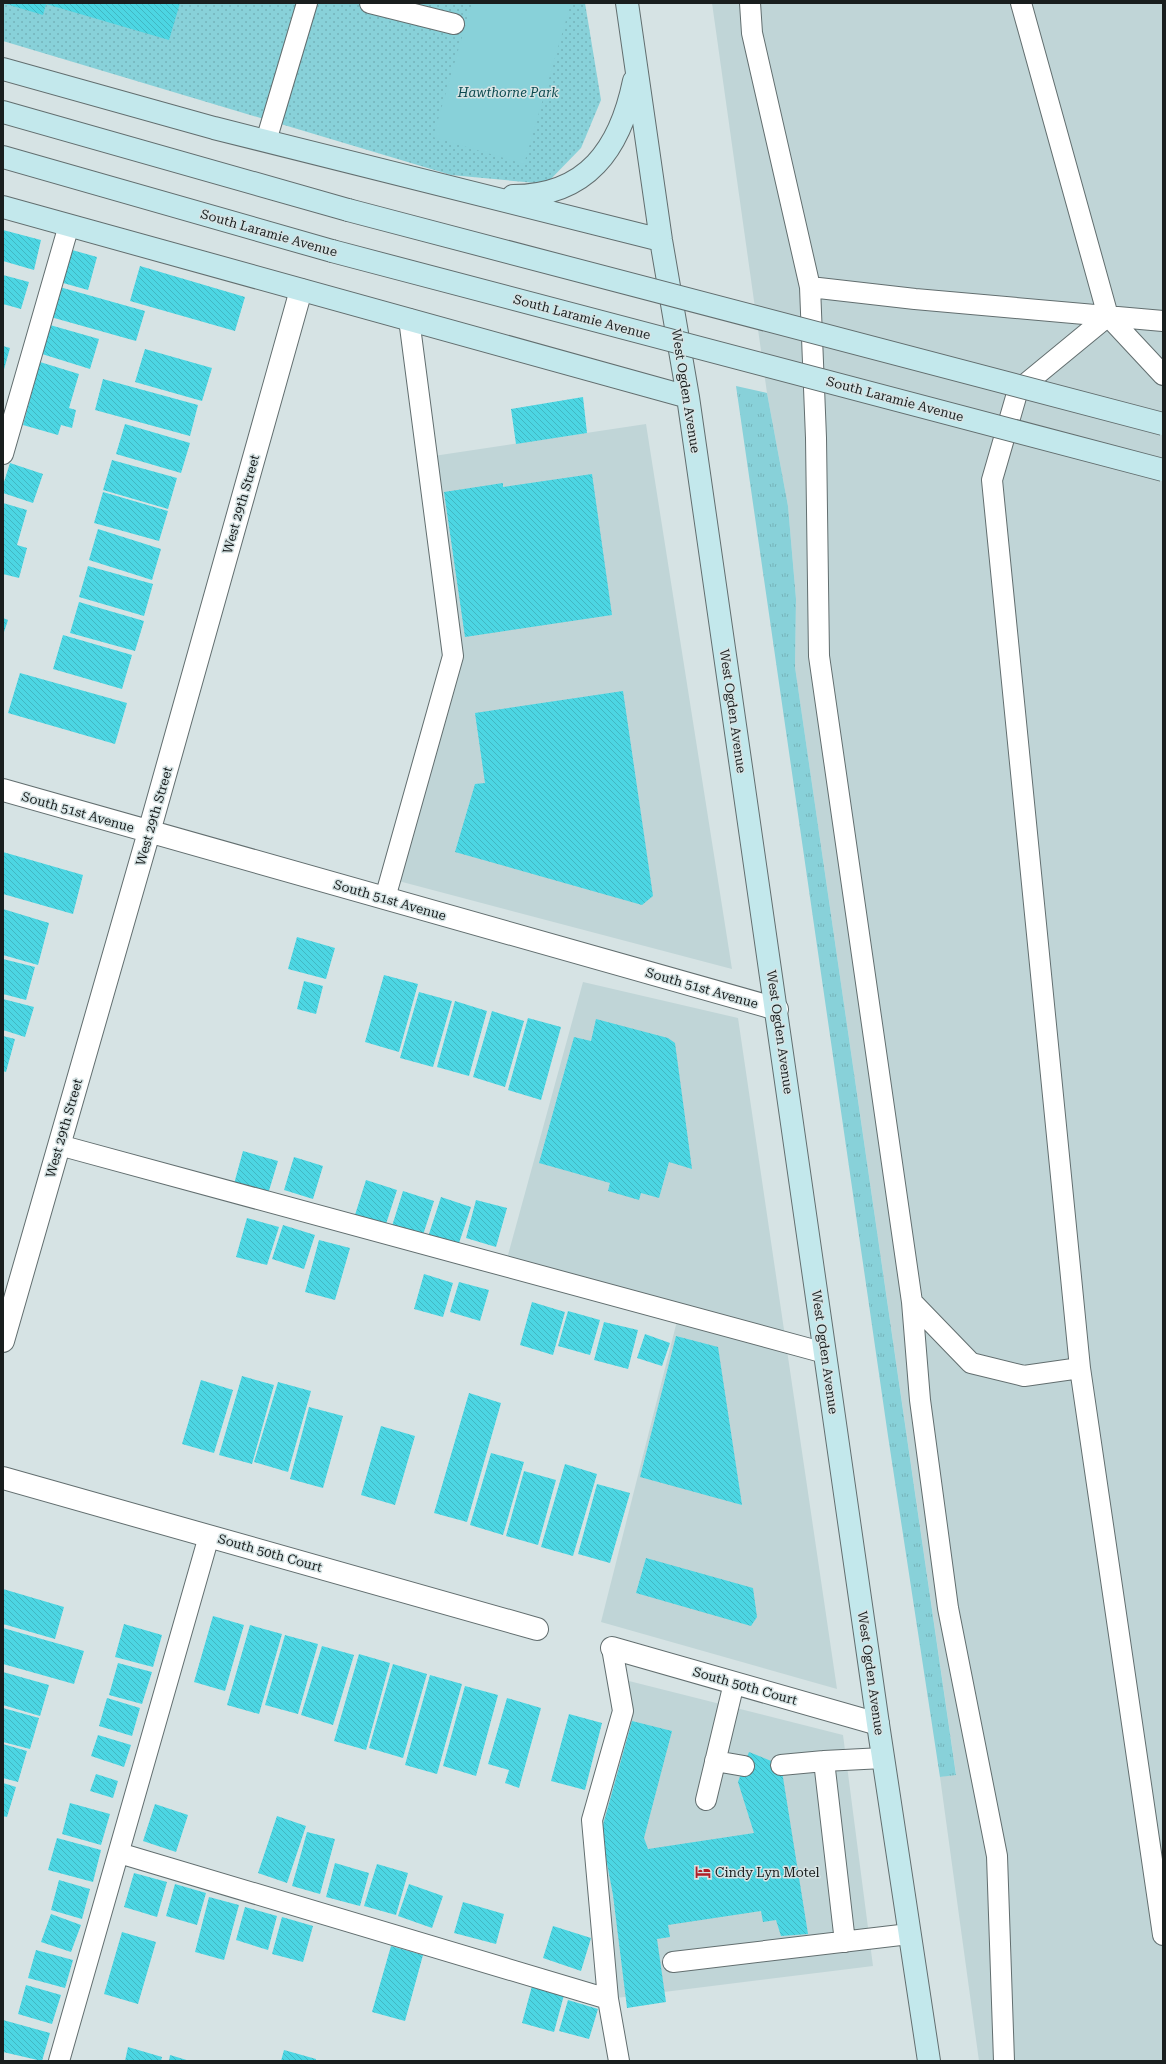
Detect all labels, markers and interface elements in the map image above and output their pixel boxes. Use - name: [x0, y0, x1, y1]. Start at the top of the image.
- park label: Hawthorne Park: [457, 85, 559, 100]
- street label: South Laramie Avenue: [199, 206, 339, 260]
- street label: South Laramie Avenue: [512, 291, 652, 343]
- street label: West Ogden Avenue: [669, 328, 703, 454]
- street label: South Laramie Avenue: [825, 373, 965, 425]
- street label: West 29th Street: [220, 453, 262, 555]
- street label: West Ogden Avenue: [717, 648, 749, 774]
- street label: West 29th Street: [133, 765, 175, 867]
- street label: South 51st Avenue: [20, 789, 136, 835]
- street label: South 51st Avenue: [332, 877, 448, 923]
- street label: South 51st Avenue: [644, 965, 760, 1011]
- street label: West Ogden Avenue: [764, 969, 796, 1095]
- street label: West 29th Street: [43, 1077, 85, 1179]
- street label: West Ogden Avenue: [809, 1289, 841, 1415]
- street label: South 50th Court: [216, 1531, 324, 1575]
- street label: West Ogden Avenue: [855, 1610, 887, 1736]
- street label: South 50th Court: [691, 1664, 799, 1708]
- hotel icon: Cindy Lyn Motel: [694, 1863, 712, 1881]
- place label: Cindy Lyn Motel: [715, 1865, 819, 1880]

